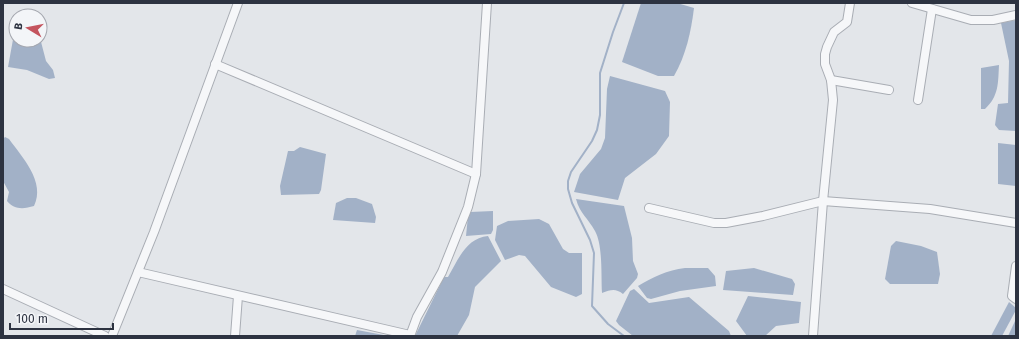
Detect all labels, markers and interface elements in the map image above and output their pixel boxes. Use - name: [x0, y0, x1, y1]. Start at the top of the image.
- north arrow: [8, 8, 48, 48]
- text: B: [12, 22, 26, 31]
- scale bar: [10, 305, 113, 331]
- text: 100 m: [16, 312, 48, 326]

